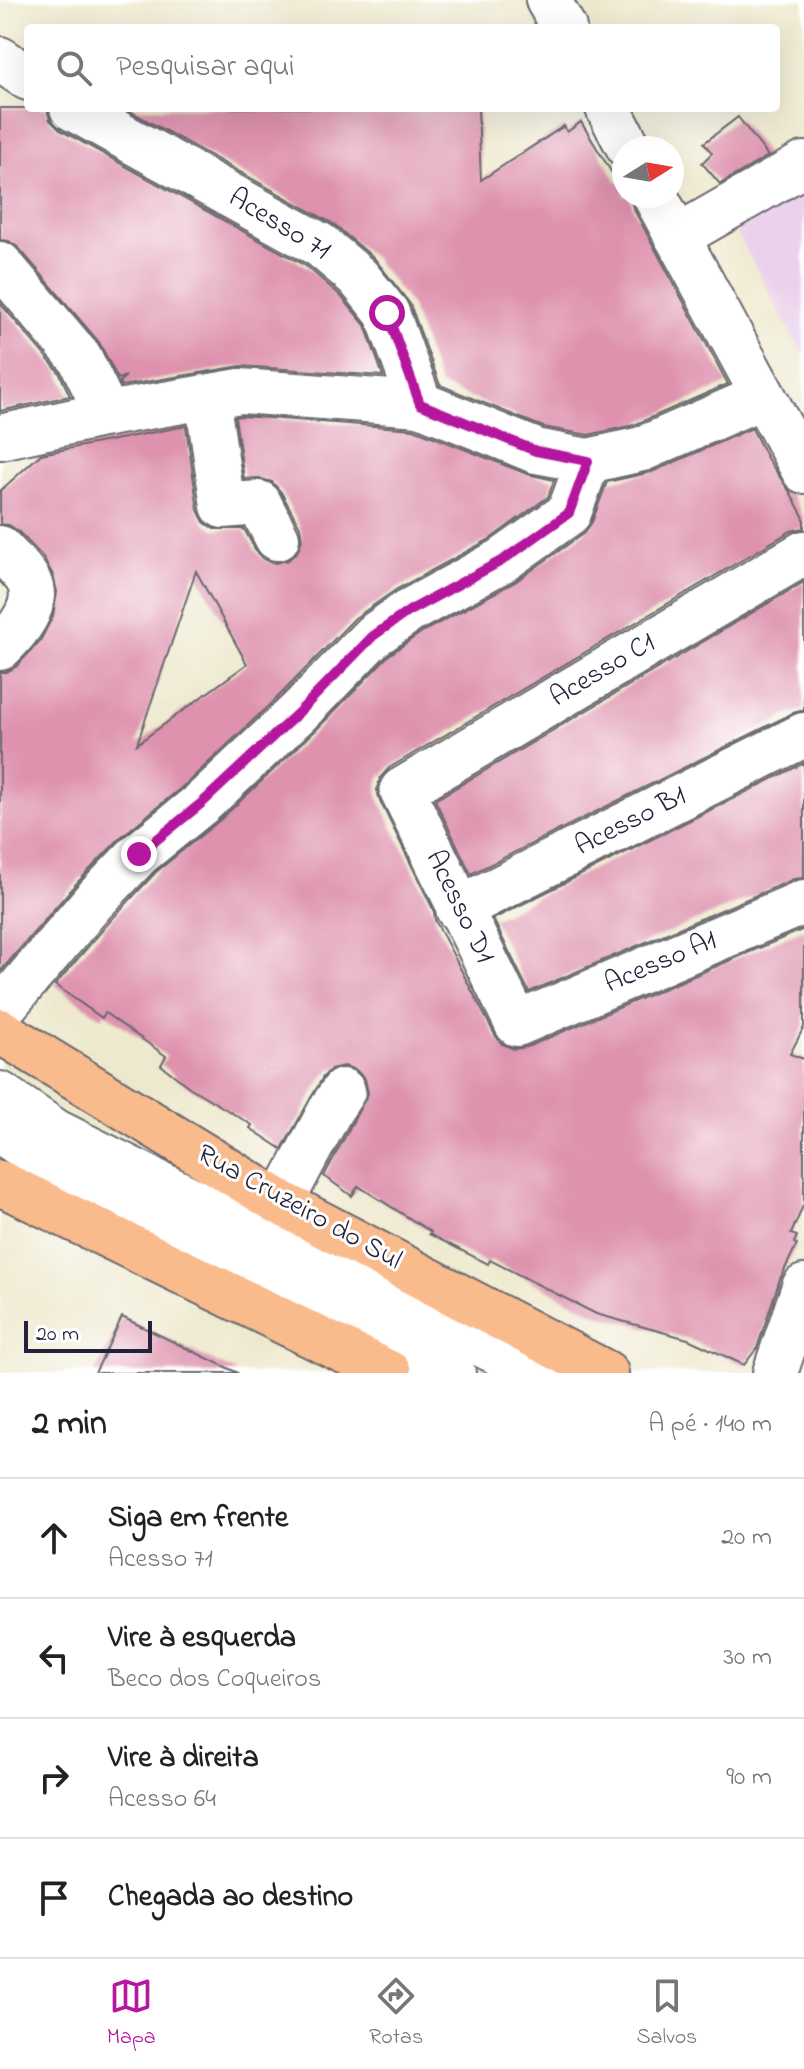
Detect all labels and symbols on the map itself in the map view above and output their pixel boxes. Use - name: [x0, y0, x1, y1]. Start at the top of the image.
- north arrow: [612, 136, 684, 208]
- street label: Acesso 71: [220, 178, 338, 272]
- route start: [369, 295, 405, 331]
- street label: Acesso C1: [542, 623, 664, 719]
- street label: Acesso B1: [568, 776, 694, 868]
- route end: [121, 836, 157, 872]
- street label: Acesso D1: [414, 843, 504, 971]
- street label: Acesso A1: [598, 921, 724, 1005]
- street label: Rua Cruzeiro do Sul: [189, 1135, 409, 1281]
- scale bar: [24, 1317, 152, 1353]

